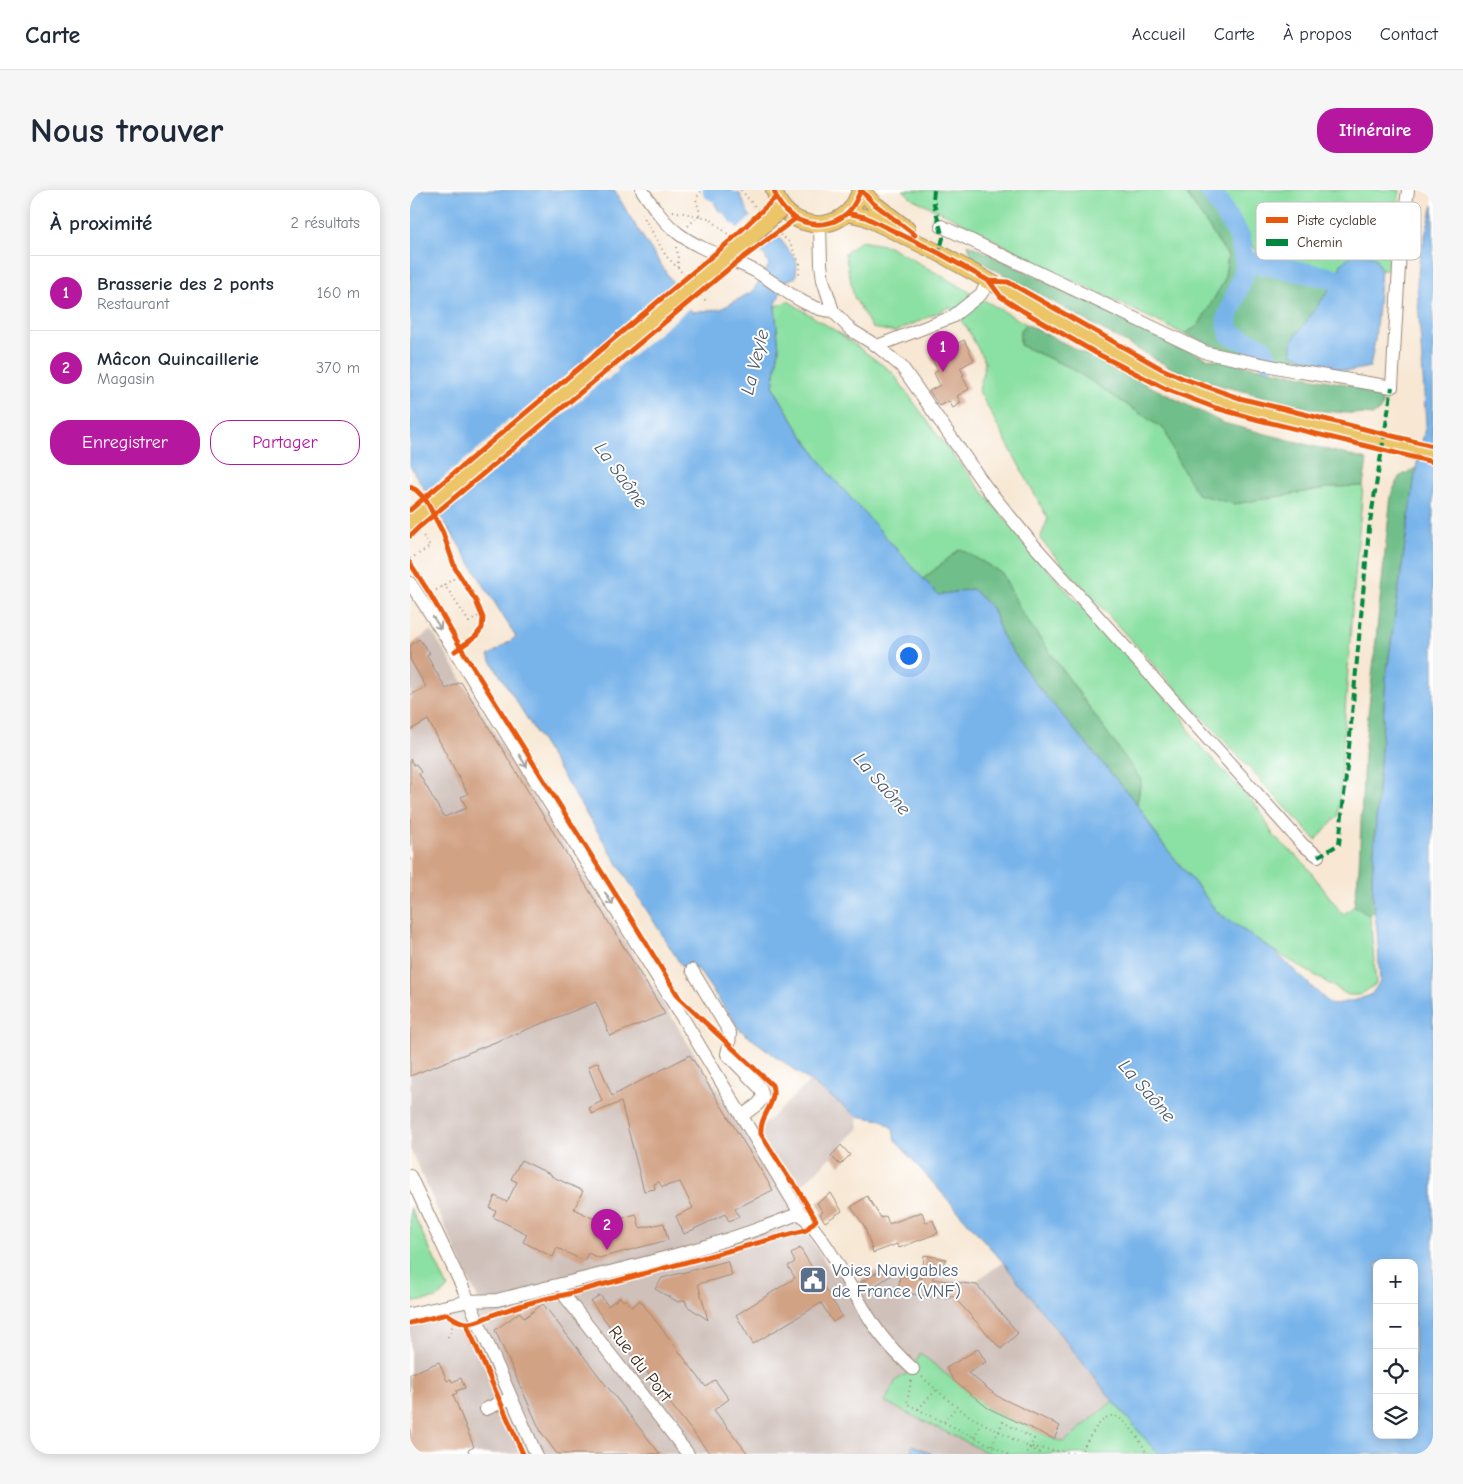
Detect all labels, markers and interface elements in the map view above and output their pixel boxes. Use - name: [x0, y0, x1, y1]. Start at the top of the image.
- text: Carte: [25, 21, 80, 49]
- text: Accueil: [1132, 24, 1186, 45]
- text: Carte: [1214, 24, 1255, 45]
- text: À propos: [1283, 24, 1352, 45]
- text: Contact: [1380, 24, 1438, 45]
- button: Itinéraire: [1317, 108, 1433, 153]
- text: Nous trouver: [30, 110, 223, 151]
- legend: [1256, 202, 1421, 260]
- text: À proximité: [50, 211, 152, 235]
- text: Piste cyclable: [1297, 212, 1377, 229]
- text: 2 résultats: [290, 214, 360, 232]
- text: Chemin: [1297, 234, 1343, 251]
- text: Brasserie des 2 ponts: [97, 273, 274, 295]
- text: 1: [63, 284, 69, 302]
- text: 160 m: [317, 284, 360, 302]
- text: Restaurant: [97, 295, 169, 313]
- water label: La Veyle: [736, 327, 774, 397]
- pin: 1: [927, 331, 959, 372]
- text: Mâcon Quincaillerie: [97, 348, 259, 370]
- text: 2: [62, 359, 70, 377]
- text: 370 m: [316, 359, 360, 377]
- text: Magasin: [97, 370, 155, 388]
- button: Enregistrer: [50, 420, 200, 465]
- button: Partager: [210, 420, 360, 465]
- water label: La Saône: [590, 438, 652, 512]
- one-way arrow: [432, 616, 442, 630]
- your location: [896, 643, 922, 669]
- water label: La Saône: [849, 748, 915, 820]
- one-way arrow: [519, 754, 529, 768]
- one-way arrow: [604, 892, 615, 906]
- water label: La Saône: [1114, 1055, 1180, 1127]
- pin: 2: [591, 1209, 623, 1250]
- map controls: [1373, 1259, 1418, 1439]
- button: +: [1373, 1259, 1418, 1304]
- place label: Voies Navigables de France (VNF): [832, 1260, 961, 1302]
- public building icon: Voies Navigables de France (VNF): [798, 1265, 828, 1295]
- button: −: [1373, 1304, 1418, 1349]
- street label: Rue du Port: [604, 1322, 677, 1407]
- button: locate: [1373, 1349, 1418, 1394]
- button: layers: [1373, 1394, 1418, 1439]

